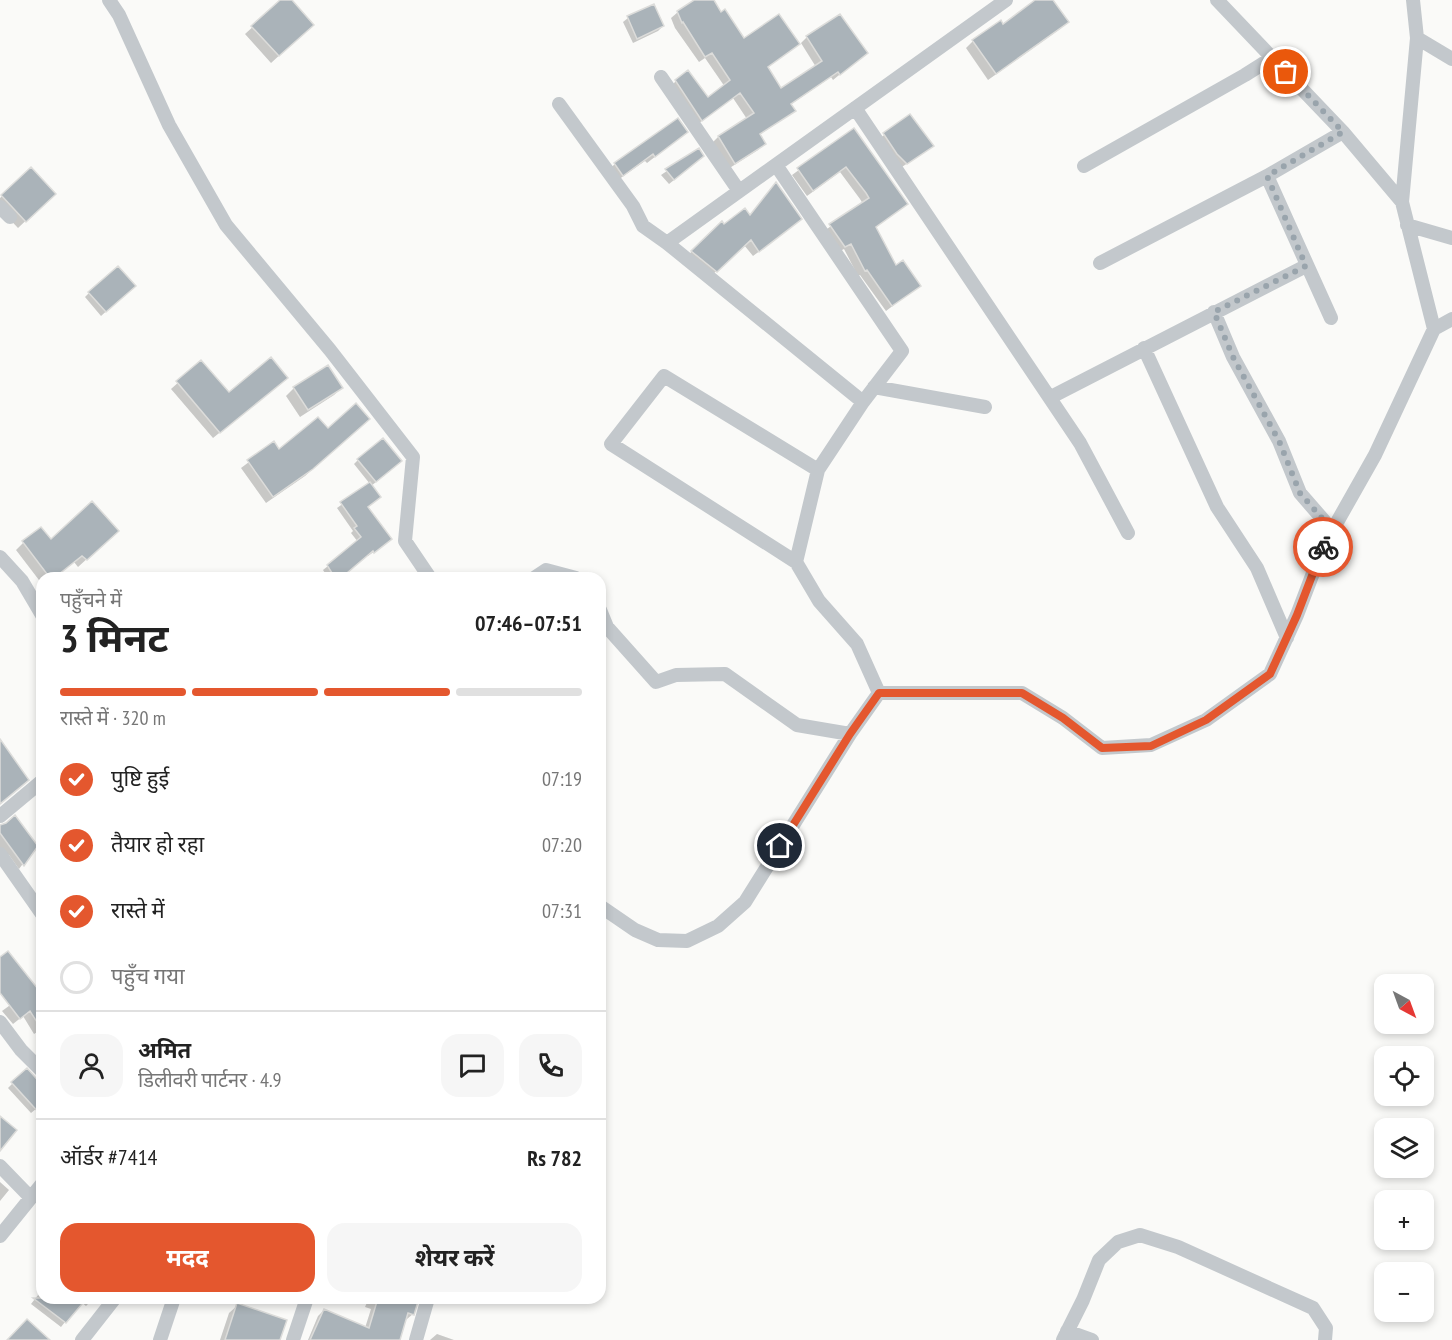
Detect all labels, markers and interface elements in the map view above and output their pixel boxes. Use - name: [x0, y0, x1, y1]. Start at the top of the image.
- pin: [1260, 46, 1311, 97]
- icon: bag: [1269, 55, 1302, 88]
- courier: [1293, 517, 1353, 577]
- icon: bike: [1307, 531, 1340, 564]
- text: पहुँचने में: [60, 587, 122, 613]
- text: 07:46–07:51: [475, 609, 582, 637]
- text: 3 मिनट: [60, 612, 169, 663]
- text: रास्ते में · 320 m: [60, 705, 166, 731]
- icon: check: [60, 763, 93, 796]
- text: पुष्टि हुई: [111, 764, 169, 792]
- text: 07:19: [542, 766, 582, 792]
- pin: [754, 820, 805, 871]
- icon: check: [60, 829, 93, 862]
- icon: home: [763, 829, 796, 862]
- text: तैयार हो रहा: [111, 830, 204, 858]
- text: 07:20: [542, 832, 582, 858]
- icon: check: [60, 895, 93, 928]
- text: रास्ते में: [111, 896, 165, 924]
- text: 07:31: [542, 898, 582, 924]
- text: पहुँच गया: [111, 962, 185, 990]
- north arrow: [1374, 974, 1434, 1034]
- map controls: [1374, 974, 1434, 1322]
- button: person: [60, 1034, 123, 1097]
- button: chat: [441, 1034, 504, 1097]
- button: phone: [519, 1034, 582, 1097]
- text: अमित: [138, 1036, 191, 1064]
- button: locate: [1374, 1046, 1434, 1106]
- text: डिलीवरी पार्टनर · 4.9: [138, 1067, 282, 1093]
- button: layers: [1374, 1118, 1434, 1178]
- text: ऑर्डर #7414: [60, 1143, 157, 1171]
- text: Rs 782: [527, 1144, 582, 1172]
- button: +: [1374, 1190, 1434, 1250]
- button: मदद: [60, 1223, 315, 1292]
- button: शेयर करें: [327, 1223, 582, 1292]
- button: −: [1374, 1262, 1434, 1322]

